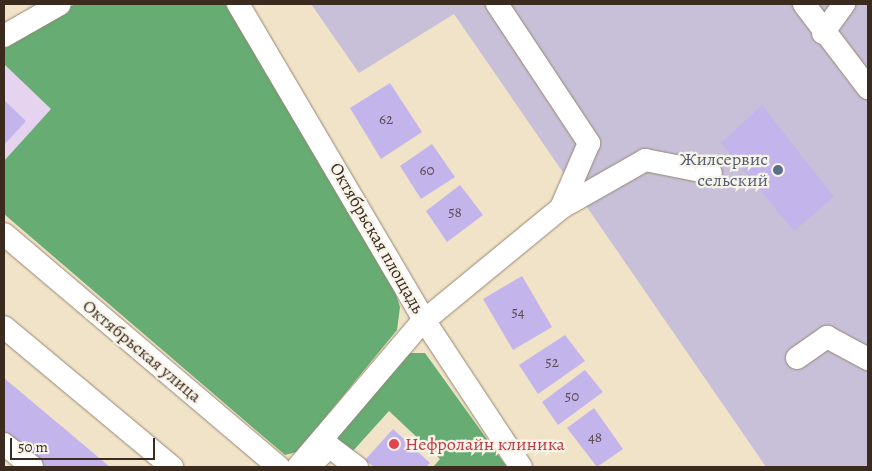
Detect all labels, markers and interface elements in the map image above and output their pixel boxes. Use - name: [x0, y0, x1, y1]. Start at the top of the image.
- house number: 62: [379, 111, 393, 129]
- place label: Жилсервис сельский: [680, 149, 768, 192]
- street label: Октябрьская площадь: [325, 159, 429, 317]
- house number: 60: [420, 162, 434, 180]
- marker: Жилсервис сельский: [772, 164, 784, 176]
- house number: 58: [448, 204, 462, 222]
- street label: Октябрьская улица: [78, 295, 206, 407]
- house number: 54: [511, 304, 525, 322]
- house number: 52: [545, 354, 559, 372]
- house number: 50: [565, 388, 579, 406]
- scale bar: [12, 428, 158, 460]
- house number: 48: [588, 429, 602, 447]
- place label: Нефролайн клиника: [405, 433, 565, 455]
- text: 50 m: [18, 437, 48, 457]
- marker: Нефролайн клиника: [387, 437, 401, 451]

